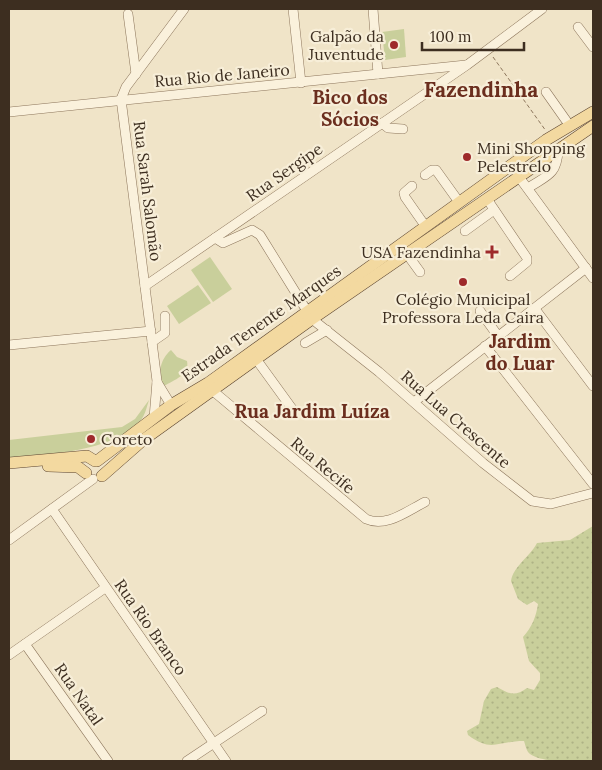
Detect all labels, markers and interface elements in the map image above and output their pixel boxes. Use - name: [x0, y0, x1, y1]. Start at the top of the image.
- scale bar: [422, 20, 524, 52]
- place label: Galpão da Juventude: [307, 26, 384, 64]
- text: 100 m: [430, 27, 471, 46]
- marker: Galpão da Juventude: [388, 39, 400, 51]
- street label: Rua Rio de Janeiro: [154, 59, 290, 91]
- district label: Fazendinha: [424, 76, 538, 103]
- district label: Bico dos Sócios: [312, 85, 388, 131]
- street label: Rua Sarah Salomão: [129, 120, 167, 262]
- street label: Rua Sergipe: [242, 138, 326, 206]
- place label: Mini Shopping Pelestrelo: [477, 138, 586, 176]
- marker: Mini Shopping Pelestrelo: [461, 151, 473, 163]
- place label: USA Fazendinha: [361, 242, 481, 262]
- marker: USA Fazendinha: [485, 245, 499, 259]
- street label: Estrada Tenente Marques: [177, 260, 345, 386]
- marker: Colégio Municipal Professora Leda Caira: [457, 276, 469, 288]
- place label: Colégio Municipal Professora Leda Caira: [382, 289, 544, 327]
- district label: Jardim do Luar: [485, 329, 555, 375]
- street label: Rua Lua Crescente: [397, 366, 515, 472]
- district label: Rua Jardim Luíza: [234, 399, 390, 423]
- place label: Coreto: [101, 429, 152, 449]
- street label: Rua Recife: [287, 432, 359, 498]
- marker: Coreto: [85, 433, 97, 445]
- street label: Rua Rio Branco: [111, 575, 191, 679]
- street label: Rua Natal: [50, 659, 108, 729]

